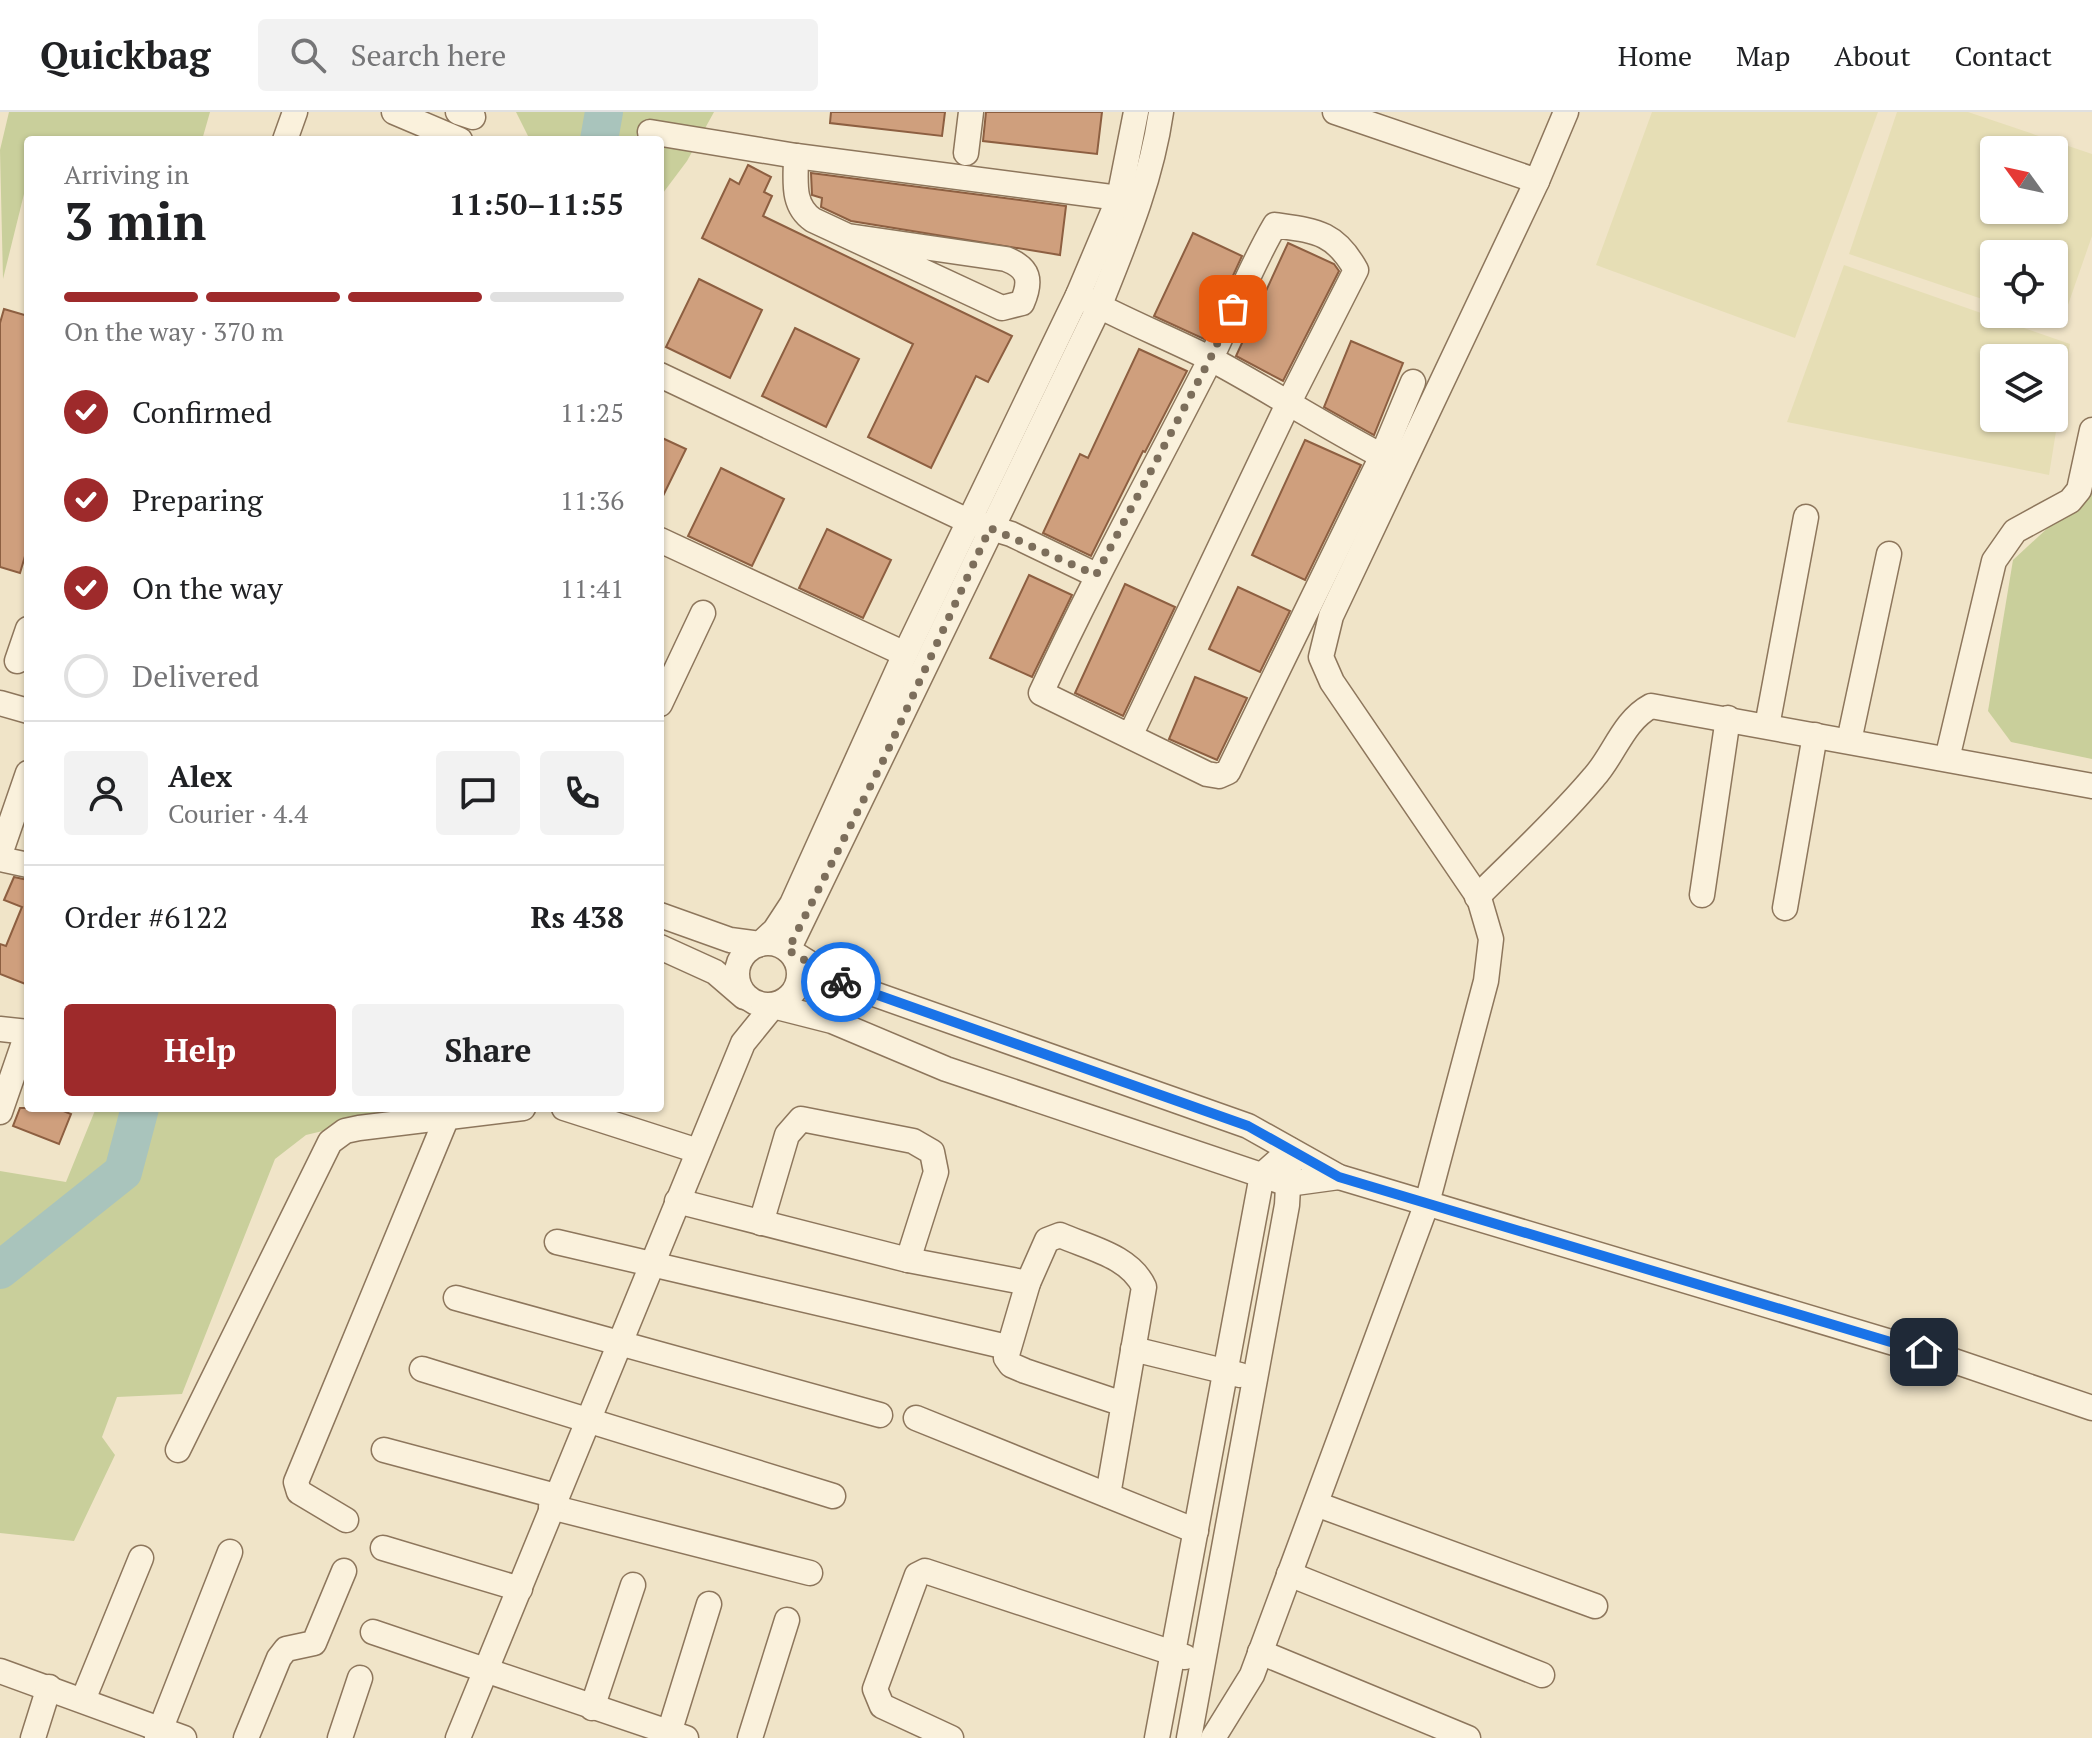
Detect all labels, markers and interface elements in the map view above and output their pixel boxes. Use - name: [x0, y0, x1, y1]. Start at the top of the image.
- search box: [258, 19, 818, 91]
- text: Quickbag: [40, 30, 210, 80]
- icon: search: [286, 33, 330, 77]
- text: Search here: [350, 35, 506, 75]
- text: Home: [1618, 37, 1692, 74]
- text: Map: [1736, 37, 1790, 74]
- text: About: [1834, 37, 1911, 74]
- text: Contact: [1955, 37, 2052, 74]
- north arrow: [1980, 136, 2068, 224]
- map controls: [1980, 136, 2068, 432]
- text: Arriving in: [64, 157, 189, 191]
- text: 11:50–11:55: [449, 184, 624, 224]
- text: 3 min: [64, 186, 206, 255]
- button: locate: [1980, 240, 2068, 328]
- pin: [1199, 275, 1267, 343]
- icon: bag: [1211, 287, 1255, 331]
- text: On the way · 370 m: [64, 314, 284, 348]
- button: layers: [1980, 344, 2068, 432]
- icon: check: [64, 390, 108, 434]
- text: Confirmed: [132, 392, 272, 432]
- text: 11:25: [560, 395, 624, 429]
- icon: check: [64, 478, 108, 522]
- text: Preparing: [132, 480, 263, 520]
- text: 11:36: [560, 483, 624, 517]
- icon: check: [64, 566, 108, 610]
- text: On the way: [132, 568, 283, 608]
- text: 11:41: [560, 571, 624, 605]
- text: Delivered: [132, 656, 259, 696]
- button: person: [64, 751, 148, 835]
- button: chat: [436, 751, 520, 835]
- button: phone: [540, 751, 624, 835]
- text: Alex: [168, 756, 232, 796]
- text: Courier · 4.4: [168, 796, 308, 830]
- text: Order #6122: [64, 897, 228, 937]
- text: Rs 438: [531, 897, 624, 937]
- courier: [801, 942, 881, 1022]
- icon: bike: [819, 960, 863, 1004]
- button: Help: [64, 1004, 336, 1096]
- button: Share: [352, 1004, 624, 1096]
- pin: [1890, 1318, 1958, 1386]
- icon: home: [1902, 1330, 1946, 1374]

